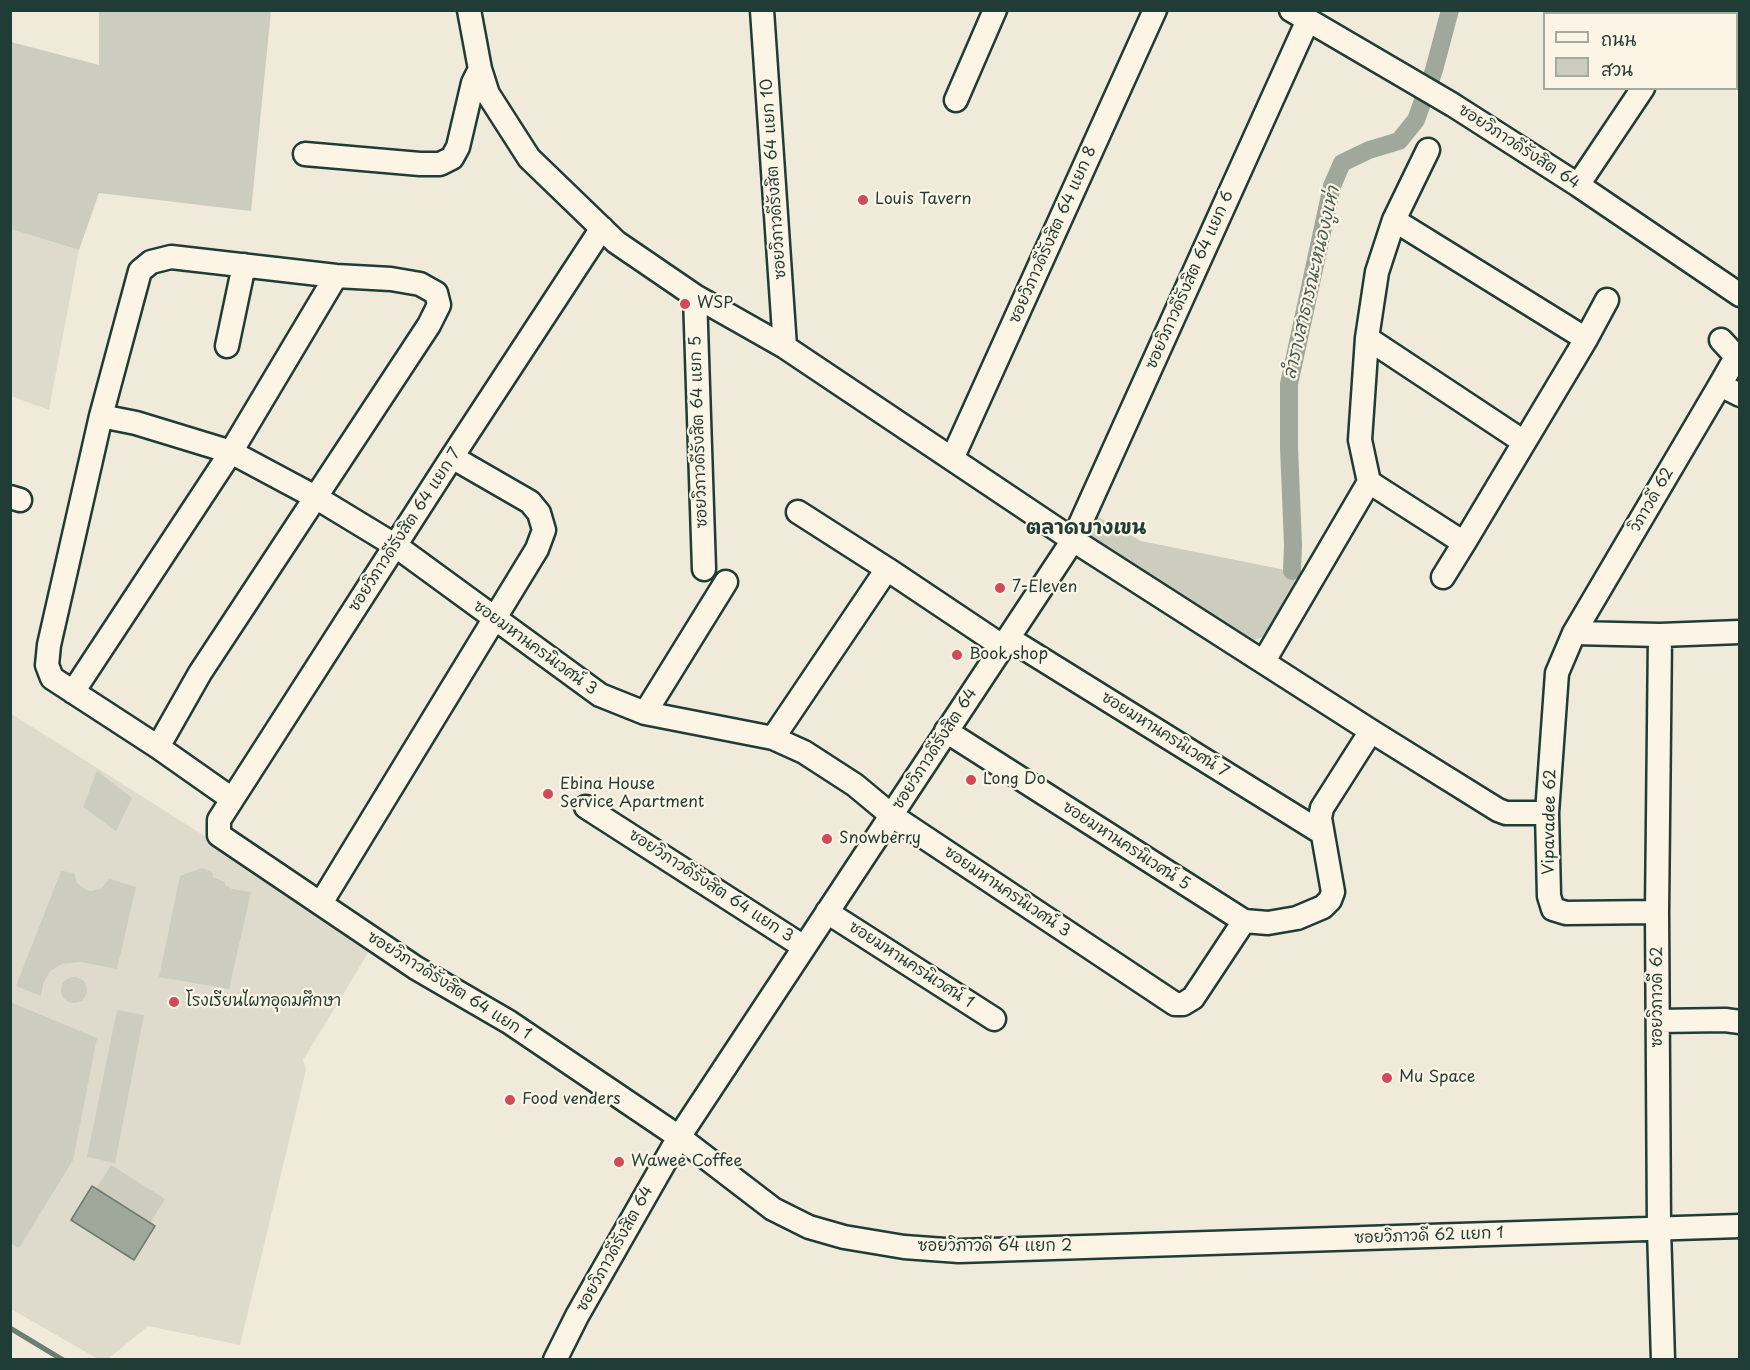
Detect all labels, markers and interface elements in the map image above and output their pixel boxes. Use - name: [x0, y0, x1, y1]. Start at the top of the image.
- legend: [1543, 12, 1738, 90]
- text: ถนน: [1601, 25, 1636, 52]
- text: สวน: [1601, 55, 1633, 82]
- street label: ซอยวิภาวดีรังสิต 64 แยก 10: [757, 78, 791, 280]
- street label: ซอยวิภาวดีรังสิต 64: [1455, 101, 1583, 193]
- street label: ซอยวิภาวดีรังสิต 64 แยก 8: [1005, 143, 1101, 327]
- water label: ลำรางสาธารณะหนองงูเห่า: [1279, 184, 1345, 382]
- street label: ซอยวิภาวดีรังสิต 64 แยก 6: [1142, 188, 1238, 372]
- place label: Louis Tavern: [875, 190, 971, 210]
- marker: Louis Tavern: [856, 193, 870, 207]
- place label: WSP: [697, 294, 733, 314]
- marker: WSP: [678, 297, 692, 311]
- street label: ซอยวิภาวดีรังสิต 64 แยก 5: [686, 335, 712, 529]
- street label: ซอยวิภาวดีรังสิต 64 แยก 7: [345, 445, 465, 615]
- street label: วิภาวดี 62: [1626, 464, 1678, 536]
- district label: ตลาดบางเขน: [1026, 516, 1146, 540]
- place label: 7-Eleven: [1012, 578, 1077, 598]
- marker: 7-Eleven: [993, 581, 1007, 595]
- street label: ซอยมหานครนิเวศน์ 3: [469, 597, 601, 699]
- place label: Book shop: [969, 645, 1048, 665]
- marker: Book shop: [950, 648, 964, 662]
- street label: ซอยวิภาวดีรังสิต 64: [889, 685, 981, 813]
- street label: ซอยมหานครนิเวศน์ 7: [1098, 688, 1232, 782]
- street label: Vipavadee 62: [1539, 769, 1561, 875]
- place label: Long Do: [983, 770, 1046, 790]
- marker: Long Do: [964, 773, 978, 787]
- place label: Ebina House Service Apartment: [560, 775, 704, 813]
- marker: Ebina House Service Apartment: [541, 787, 555, 801]
- street label: ซอยมหานครนิเวศน์ 5: [1059, 798, 1193, 894]
- street label: ซอยวิภาวดีรังสิต 64 แยก 3: [625, 825, 797, 947]
- place label: Snowberry: [839, 829, 921, 849]
- marker: Snowberry: [820, 832, 834, 846]
- street label: ซอยมหานครนิเวศน์ 3: [940, 843, 1074, 941]
- street label: ซอยมหานครนิเวศน์ 1: [845, 917, 977, 1013]
- street label: ซอยวิภาวดีรังสิต 64 แยก 1: [364, 928, 534, 1044]
- street label: ซอยวิภาวดี 62: [1648, 946, 1668, 1048]
- place label: โรงเรียนไผทอุดมศึกษา: [186, 992, 341, 1012]
- marker: โรงเรียนไผทอุดมศึกษา: [167, 995, 181, 1009]
- place label: Mu Space: [1399, 1068, 1475, 1088]
- marker: Mu Space: [1380, 1071, 1394, 1085]
- place label: Food venders: [522, 1090, 620, 1110]
- marker: Food venders: [503, 1093, 517, 1107]
- place label: Wawee Coffee: [631, 1152, 742, 1172]
- marker: Wawee Coffee: [612, 1155, 626, 1169]
- street label: ซอยวิภาวดีรังสิต 64: [572, 1183, 658, 1315]
- street label: ซอยวิภาวดี 62 แยก 1: [1354, 1224, 1504, 1248]
- street label: ซอยวิภาวดี 64 แยก 2: [918, 1237, 1072, 1257]

